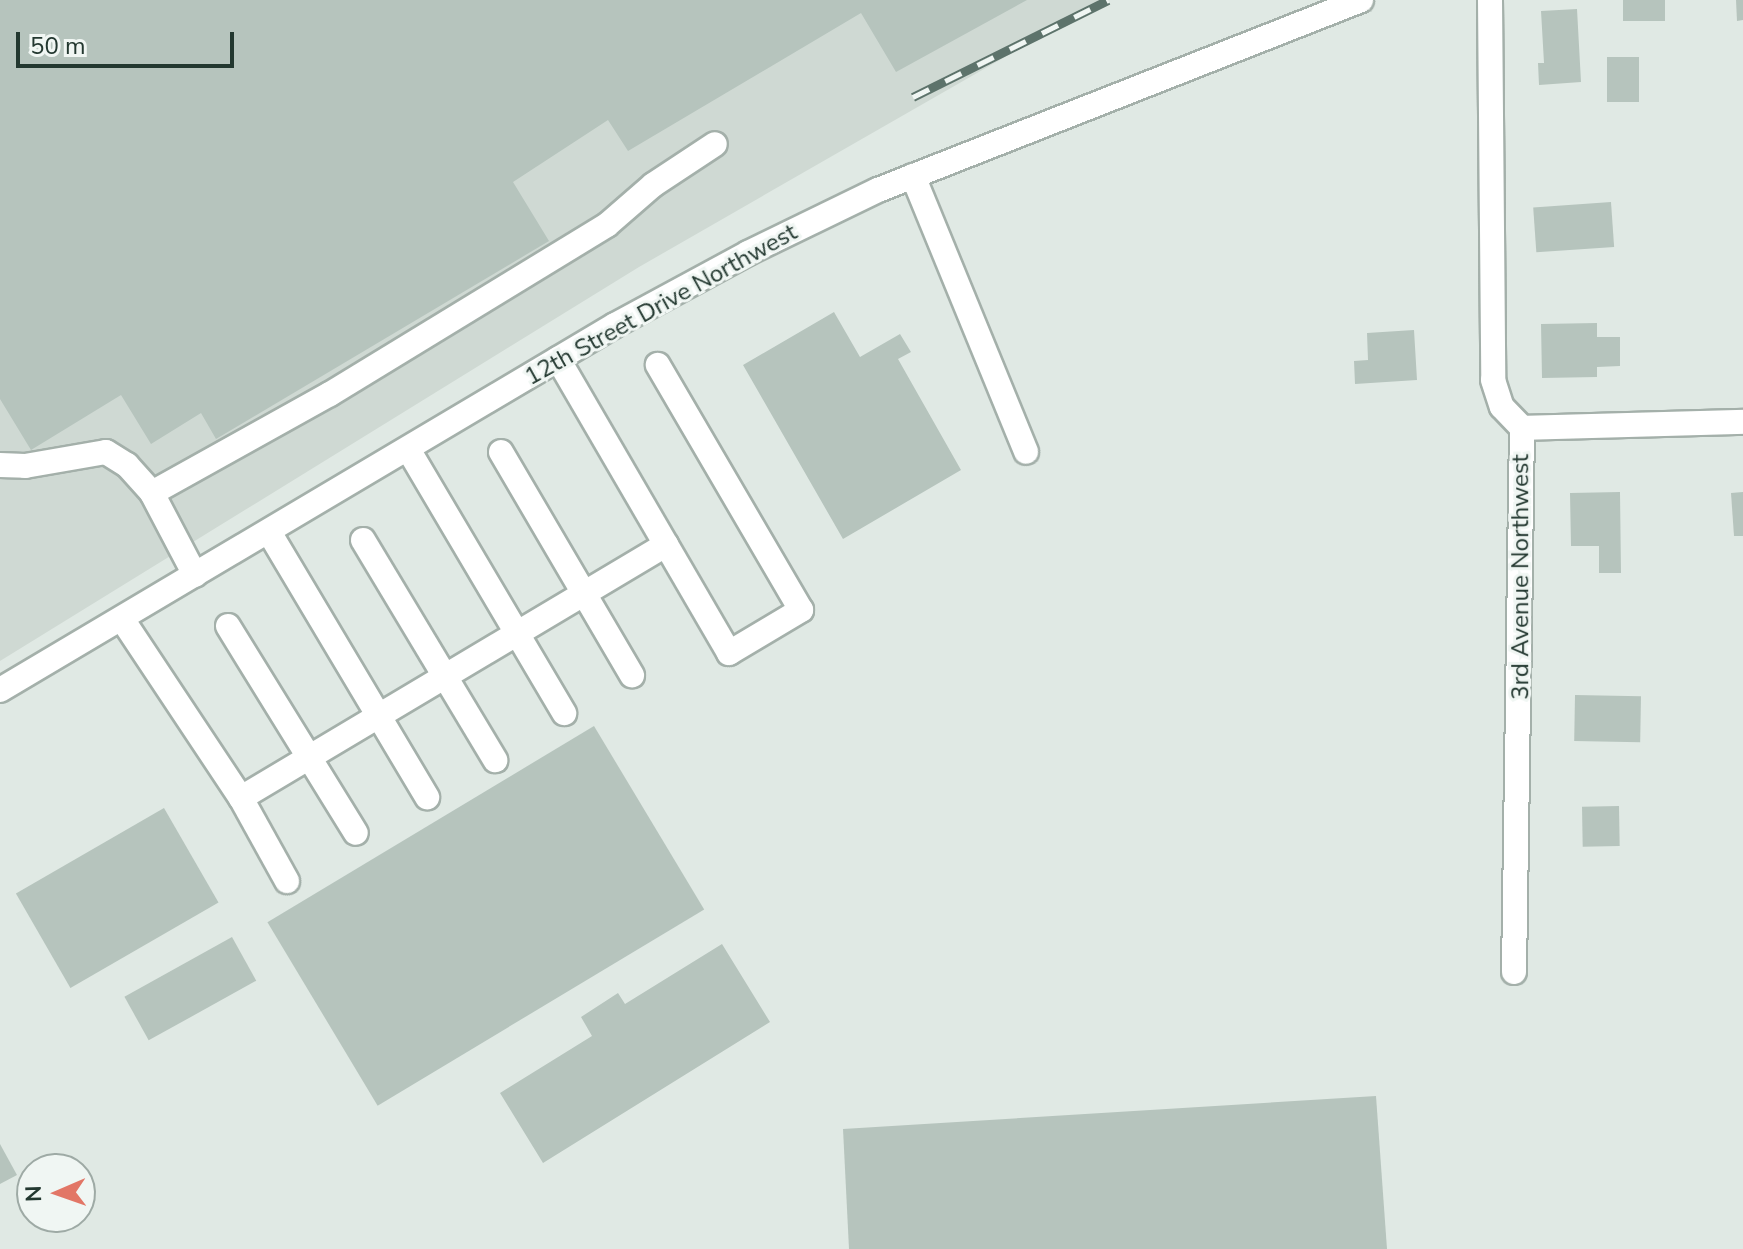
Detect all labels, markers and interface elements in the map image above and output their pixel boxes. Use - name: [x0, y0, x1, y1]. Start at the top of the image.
- scale bar: [20, 16, 238, 66]
- text: 50 m: [30, 30, 86, 62]
- street label: 12th Street Drive Northwest: [520, 218, 802, 392]
- street label: 3rd Avenue Northwest: [1507, 454, 1535, 700]
- north arrow: [16, 1153, 96, 1233]
- text: N: [19, 1185, 49, 1203]

